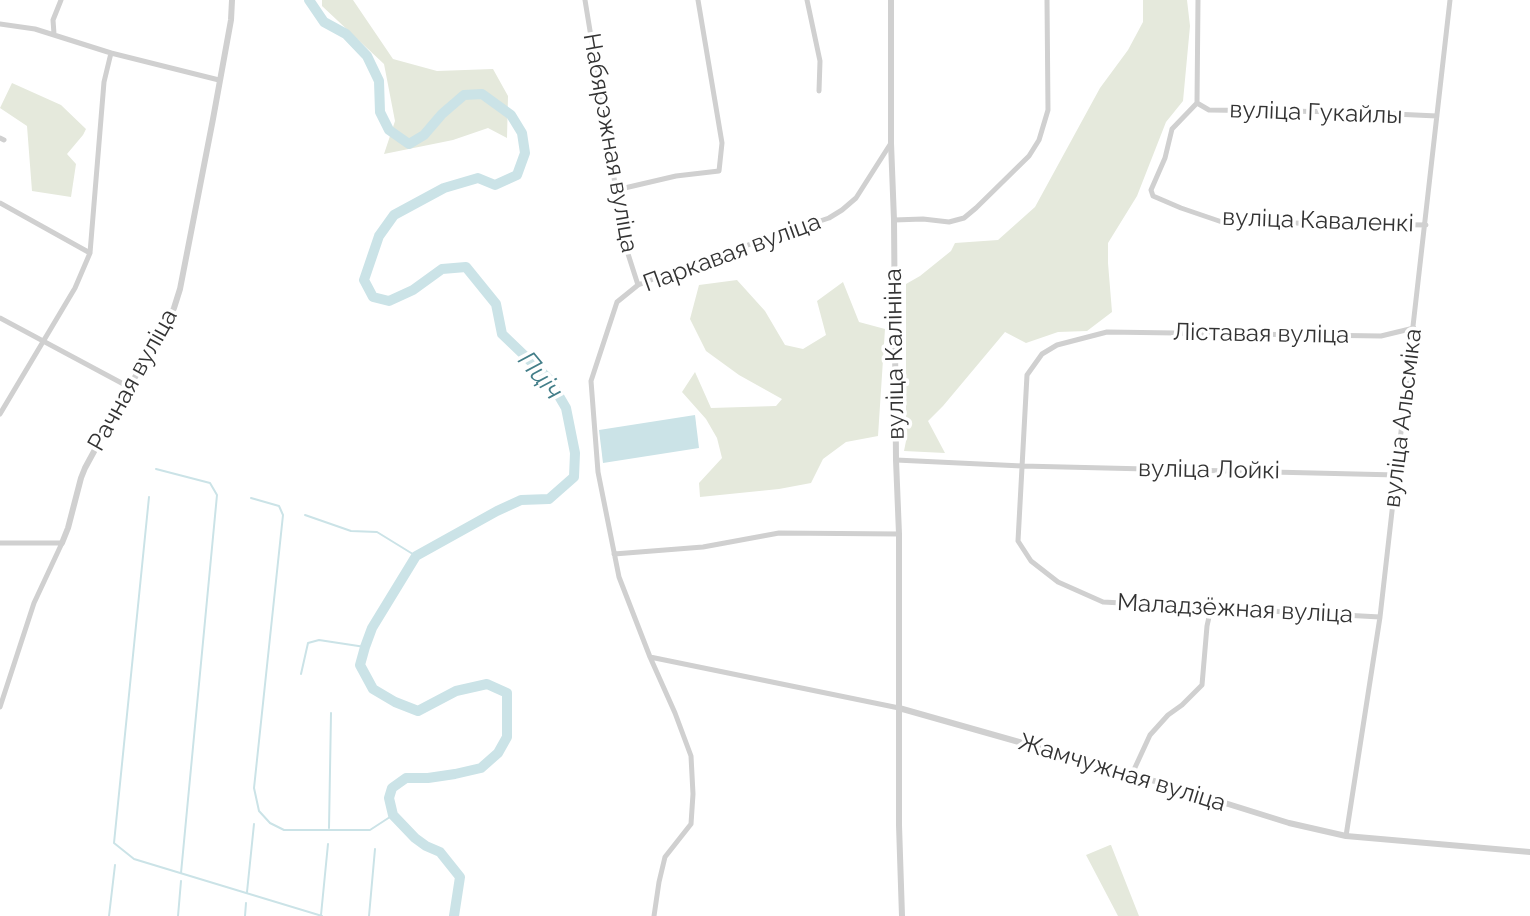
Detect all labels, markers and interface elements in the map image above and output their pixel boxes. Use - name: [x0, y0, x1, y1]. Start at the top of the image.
- street label: Набярэжная вуліца: [577, 31, 643, 255]
- street label: вуліца Гукайлы: [1229, 96, 1403, 130]
- street label: вуліца Каваленкі: [1222, 203, 1414, 239]
- street label: Паркавая вуліца: [639, 208, 825, 298]
- street label: вуліца Калініна: [879, 268, 911, 440]
- street label: Рачная вуліца: [82, 304, 184, 456]
- street label: Ліставая вуліца: [1173, 318, 1349, 350]
- street label: вуліца Альсміка: [1378, 327, 1428, 509]
- water label: Пціч: [511, 346, 569, 406]
- street label: вуліца Лойкі: [1138, 454, 1280, 486]
- street label: Маладзёжная вуліца: [1116, 588, 1354, 630]
- street label: Жамчужная вуліца: [1015, 728, 1229, 818]

